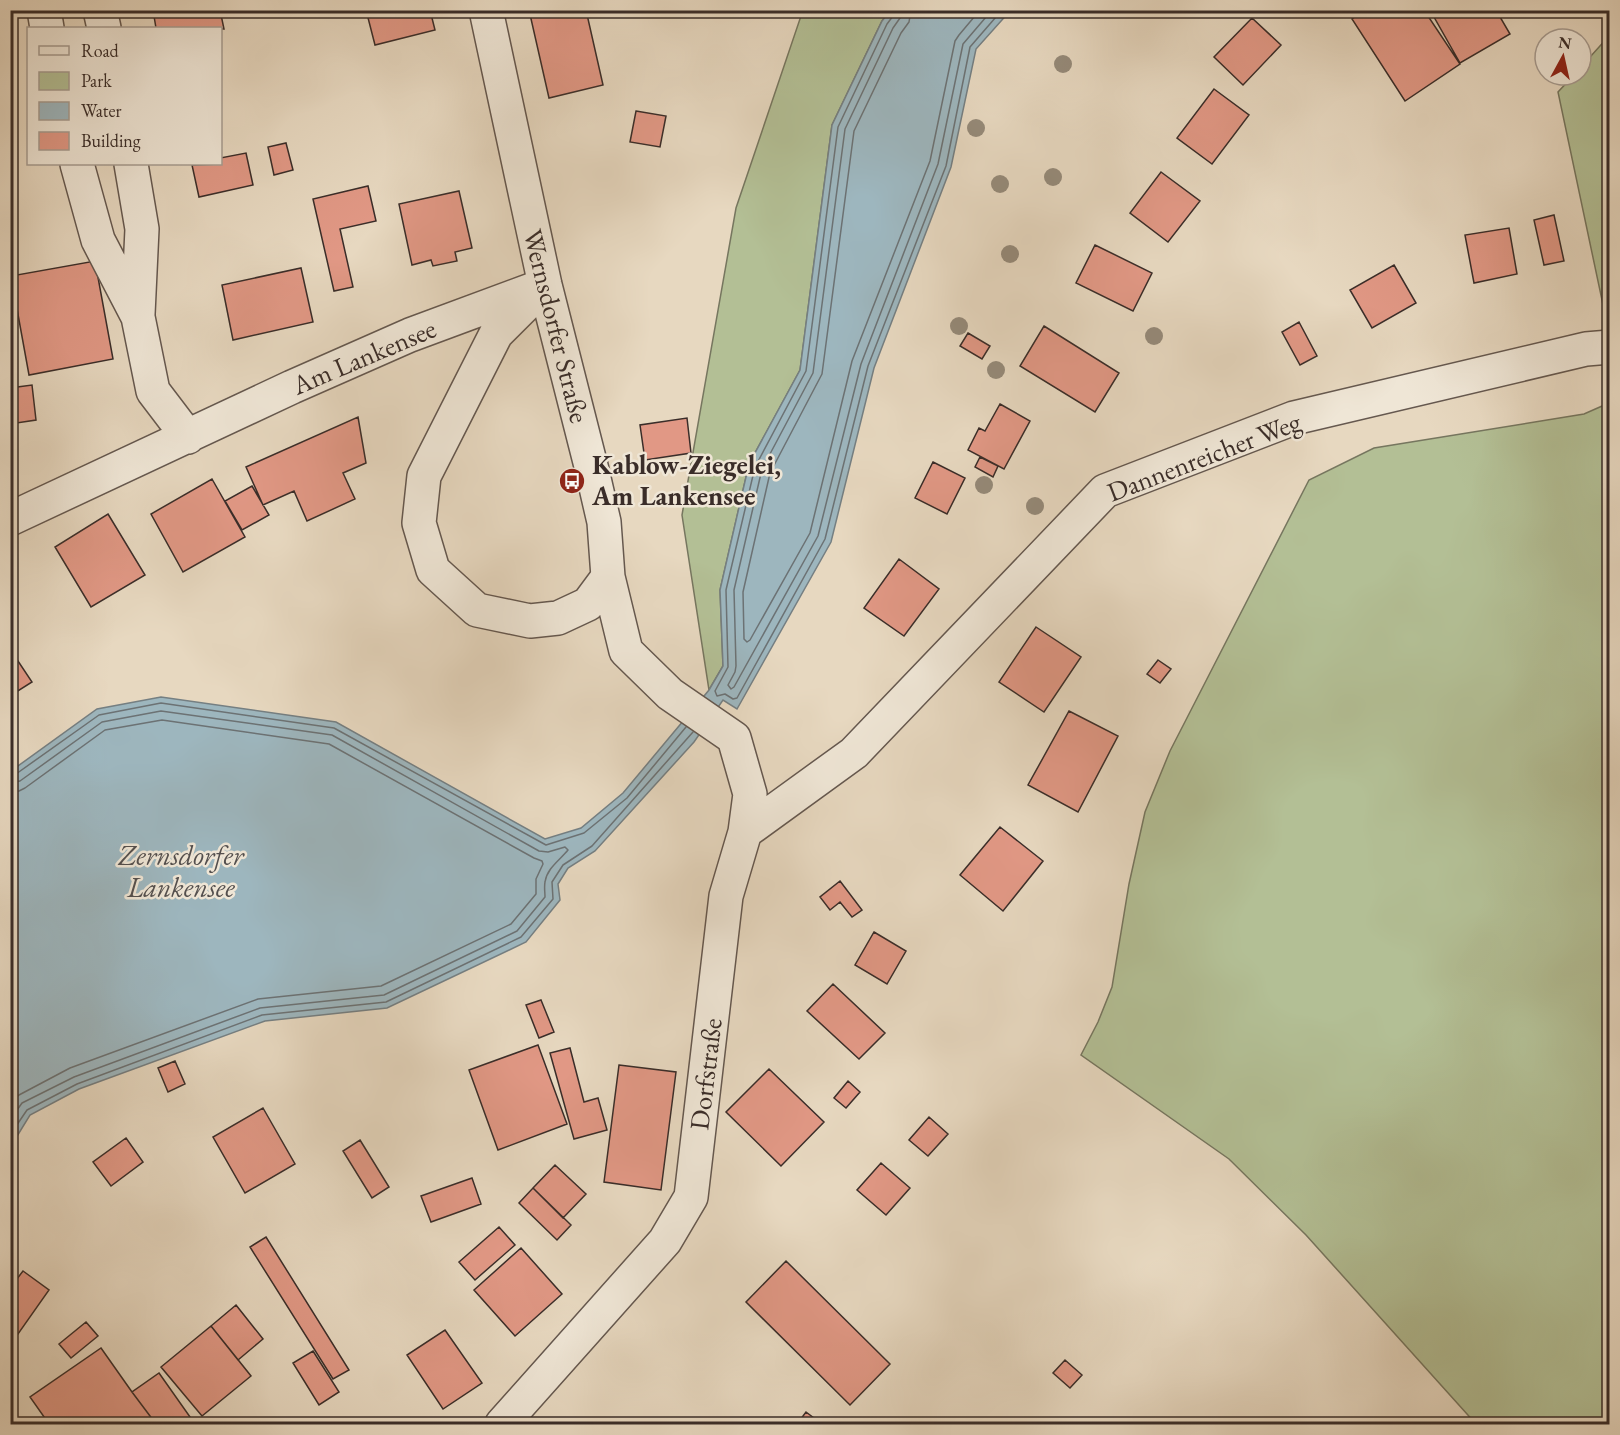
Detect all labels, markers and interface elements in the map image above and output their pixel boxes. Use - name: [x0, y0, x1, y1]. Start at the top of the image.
- legend: [27, 27, 222, 165]
- north arrow: [1533, 27, 1593, 87]
- text: N: [1557, 31, 1573, 54]
- text: Road: [81, 39, 120, 62]
- text: Park: [81, 69, 112, 92]
- text: Water: [81, 99, 122, 122]
- text: Building: [81, 129, 141, 152]
- street label: Wernsdorfer Straße: [516, 225, 597, 426]
- street label: Am Lankensee: [286, 311, 441, 403]
- street label: Dannenreicher Weg: [1102, 403, 1306, 510]
- place label: Kablow-Ziegelei, Am Lankensee: [591, 447, 781, 513]
- bus stop icon: Kablow-Ziegelei, Am Lankensee: [557, 466, 587, 496]
- water label: Zernsdorfer Lankensee: [117, 837, 245, 905]
- street label: Dorfstraße: [681, 1016, 730, 1132]

